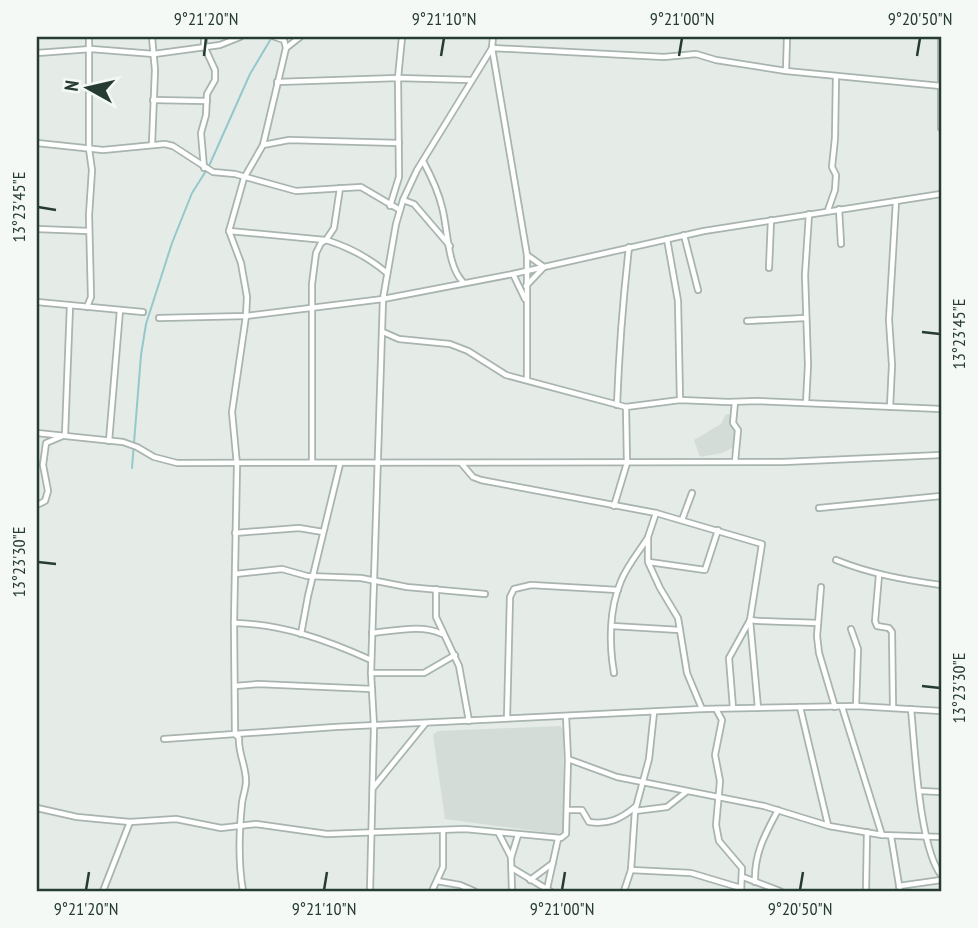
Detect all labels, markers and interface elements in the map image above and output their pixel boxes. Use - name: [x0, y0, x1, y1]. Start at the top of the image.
- text: 9°21'20"N: [174, 7, 238, 30]
- text: 9°21'10"N: [412, 7, 476, 30]
- text: 9°21'00"N: [650, 7, 714, 30]
- text: 9°20'50"N: [888, 7, 952, 30]
- north arrow: [52, 52, 122, 122]
- text: N: [59, 79, 84, 92]
- text: 13°23'45"E: [7, 172, 30, 242]
- text: 13°23'45"E: [947, 299, 970, 369]
- text: 13°23'30"E: [7, 527, 30, 597]
- text: 13°23'30"E: [947, 653, 970, 723]
- text: 9°21'20"N: [54, 897, 118, 920]
- text: 9°21'10"N: [292, 897, 356, 920]
- text: 9°21'00"N: [530, 897, 594, 920]
- text: 9°20'50"N: [768, 897, 832, 920]

